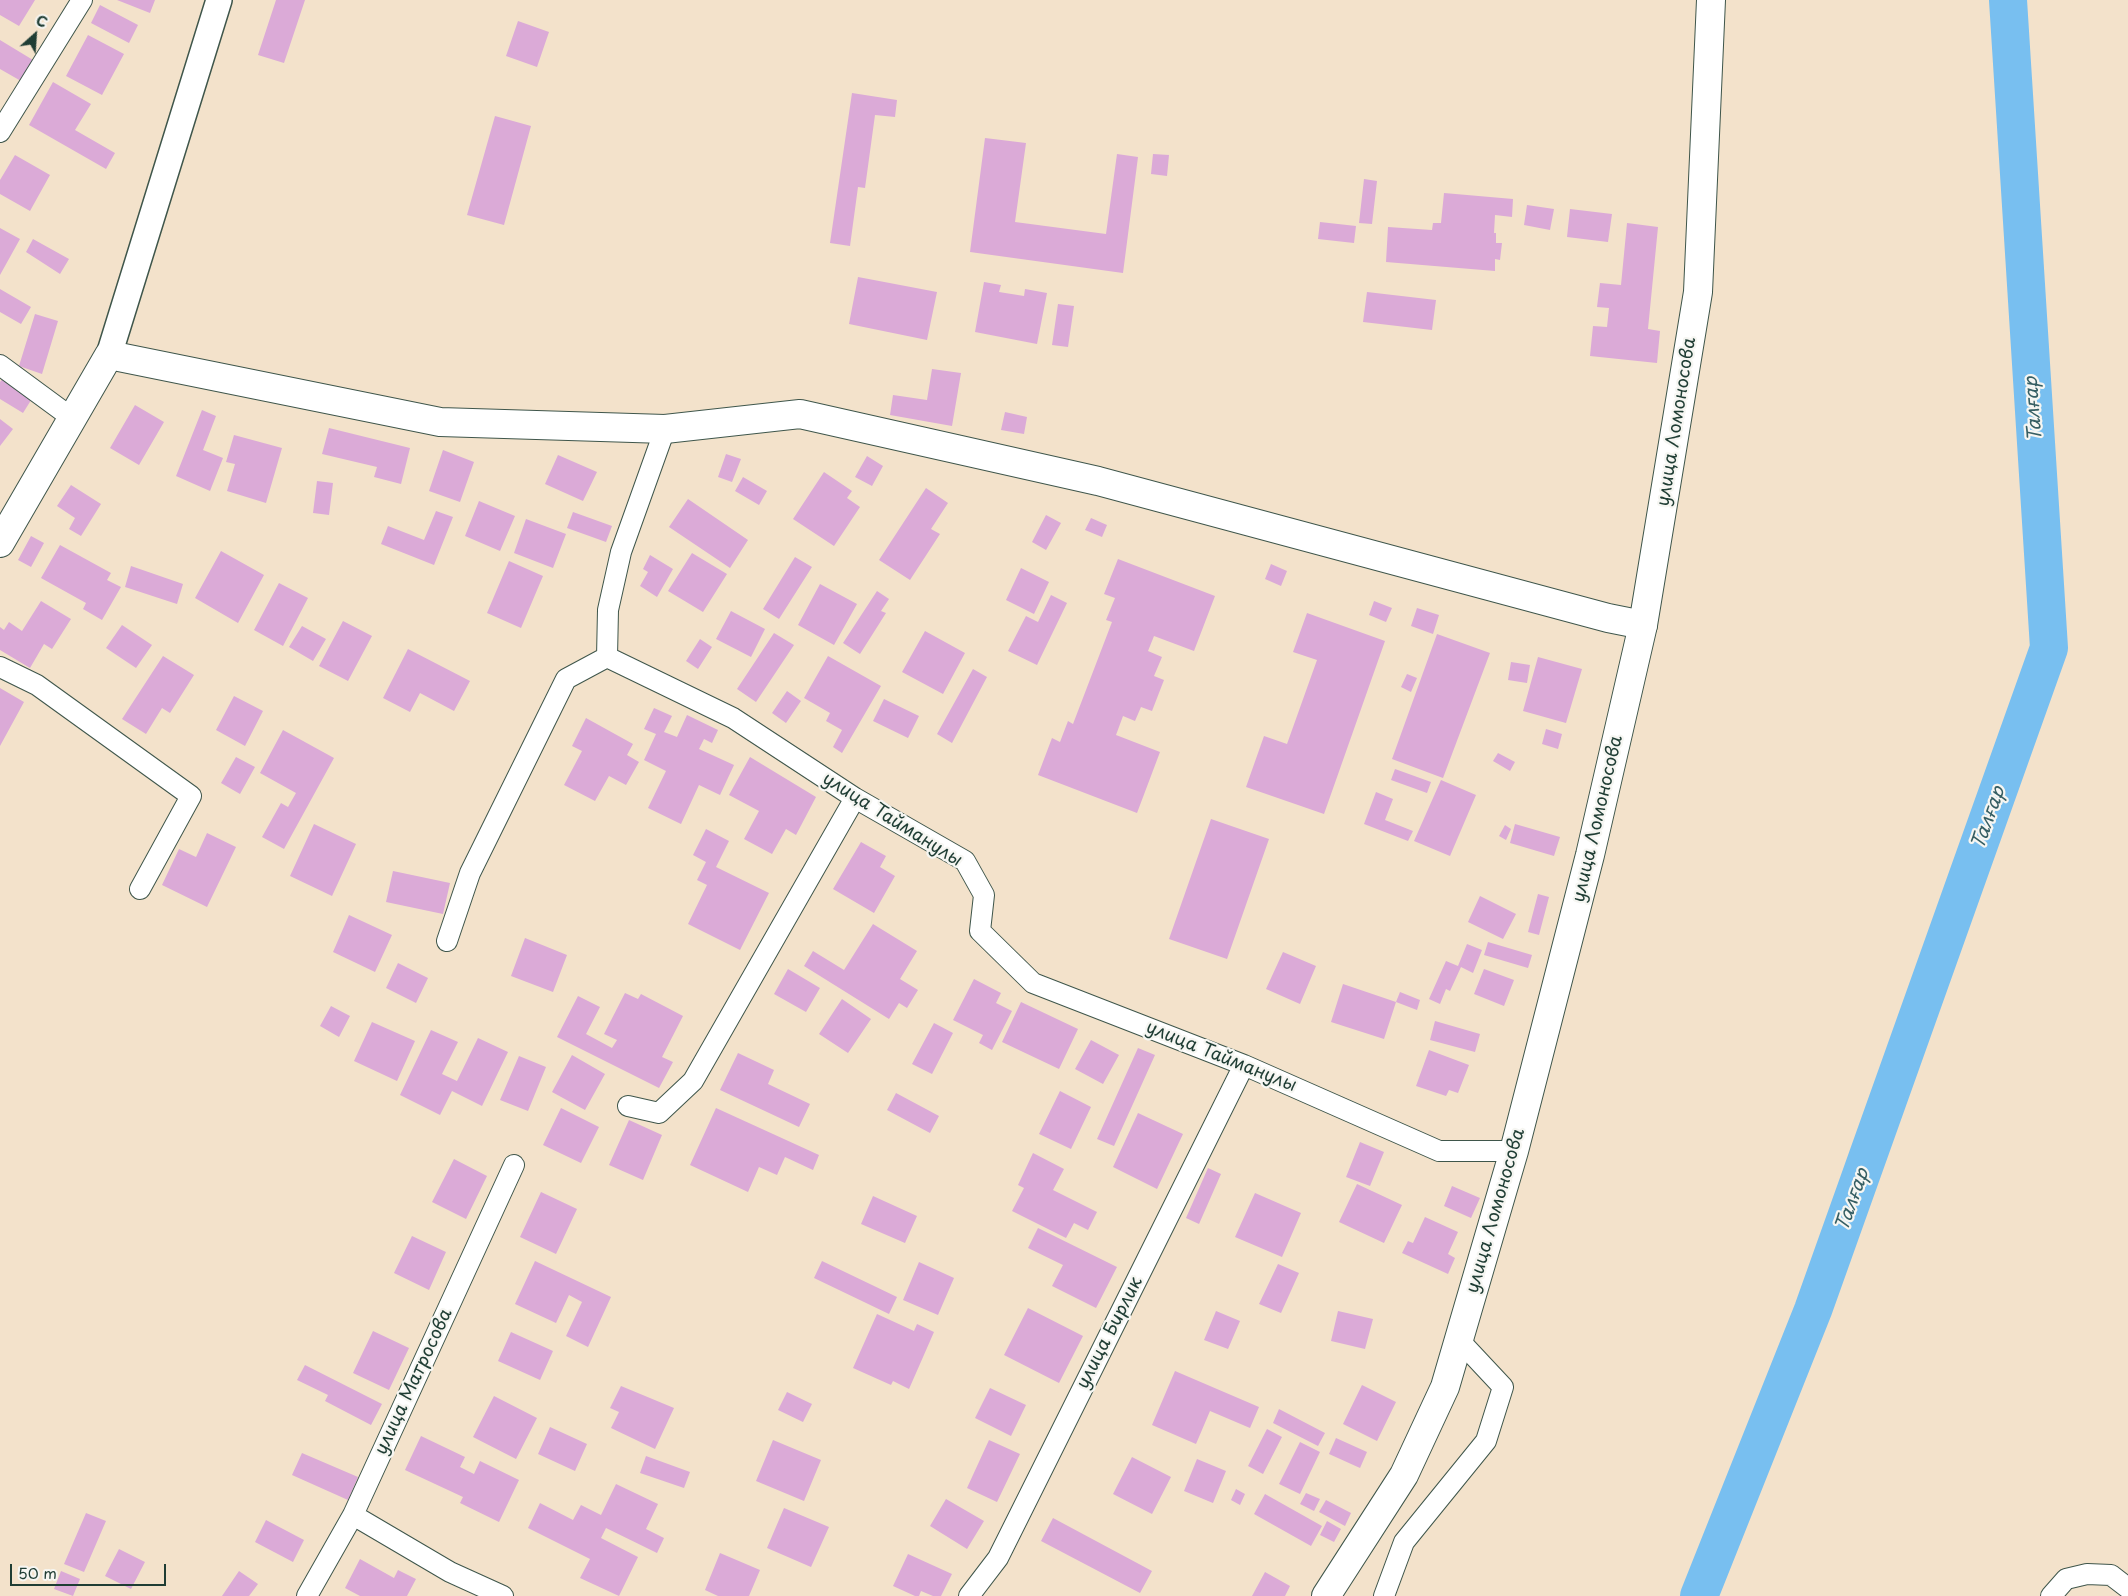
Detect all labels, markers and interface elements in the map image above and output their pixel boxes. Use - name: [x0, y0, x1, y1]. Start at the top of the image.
- text: С: [32, 9, 51, 33]
- north arrow: [10, 10, 60, 60]
- street label: улица Ломоносова: [1653, 336, 1701, 508]
- water label: Талғар: [2020, 376, 2048, 442]
- street label: улица Ломоносова: [1568, 733, 1628, 905]
- street label: улица Тайманулы: [818, 768, 966, 872]
- water label: Талғар: [1967, 784, 2011, 852]
- street label: улица Тайманулы: [1142, 1017, 1300, 1097]
- street label: улица Ломоносова: [1462, 1126, 1530, 1296]
- water label: Талғар: [1831, 1166, 1875, 1234]
- street label: улица Бирлик: [1072, 1273, 1148, 1393]
- street label: улица Матросова: [371, 1306, 457, 1458]
- scale bar: [12, 1554, 169, 1586]
- text: 50 m: [18, 1561, 57, 1584]

